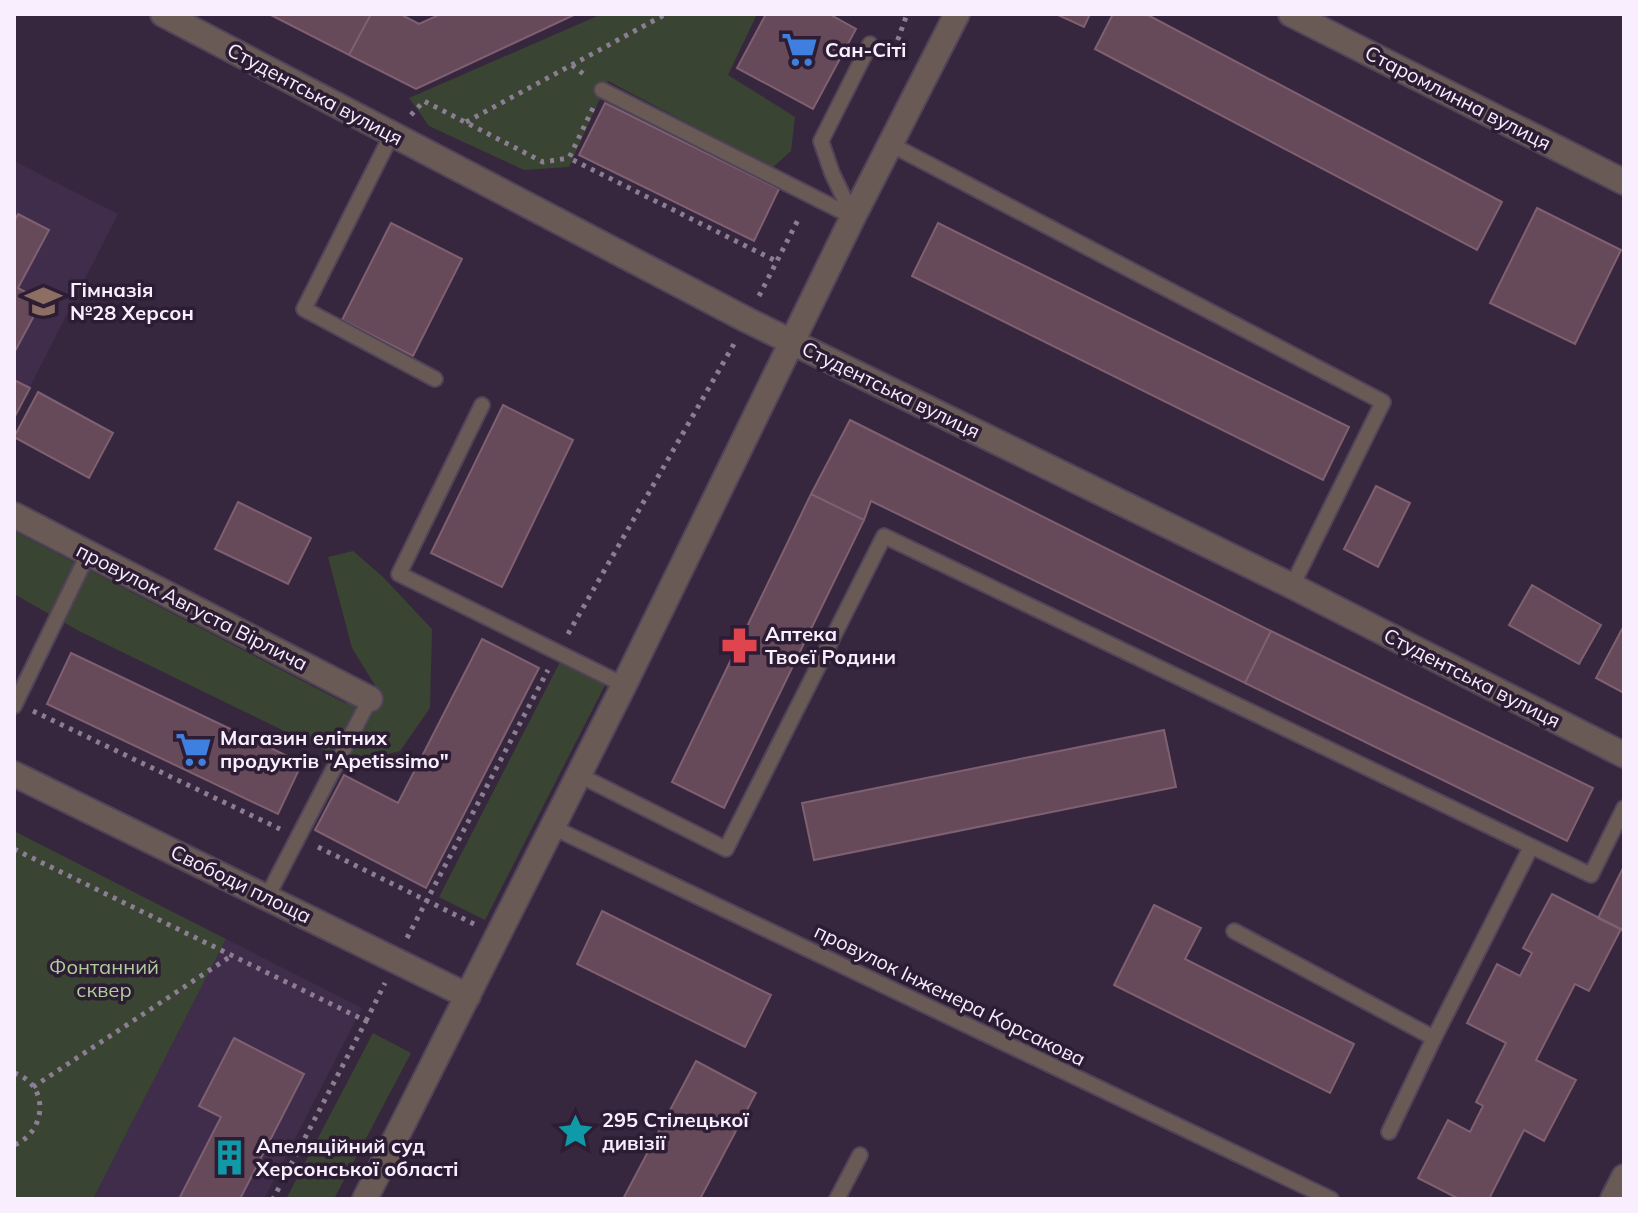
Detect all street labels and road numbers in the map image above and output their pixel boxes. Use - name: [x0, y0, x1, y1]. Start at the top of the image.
- street label: Студентська вулиця: [223, 37, 407, 150]
- street label: Старомлинна вулиця: [1361, 40, 1555, 155]
- street label: Студентська вулиця: [798, 336, 984, 444]
- street label: провулок Августа Вірлича: [72, 537, 312, 676]
- street label: Студентська вулиця: [1380, 622, 1565, 733]
- street label: Свободи площа: [167, 839, 316, 928]
- street label: провулок Інженера Корсакова: [811, 918, 1090, 1071]

